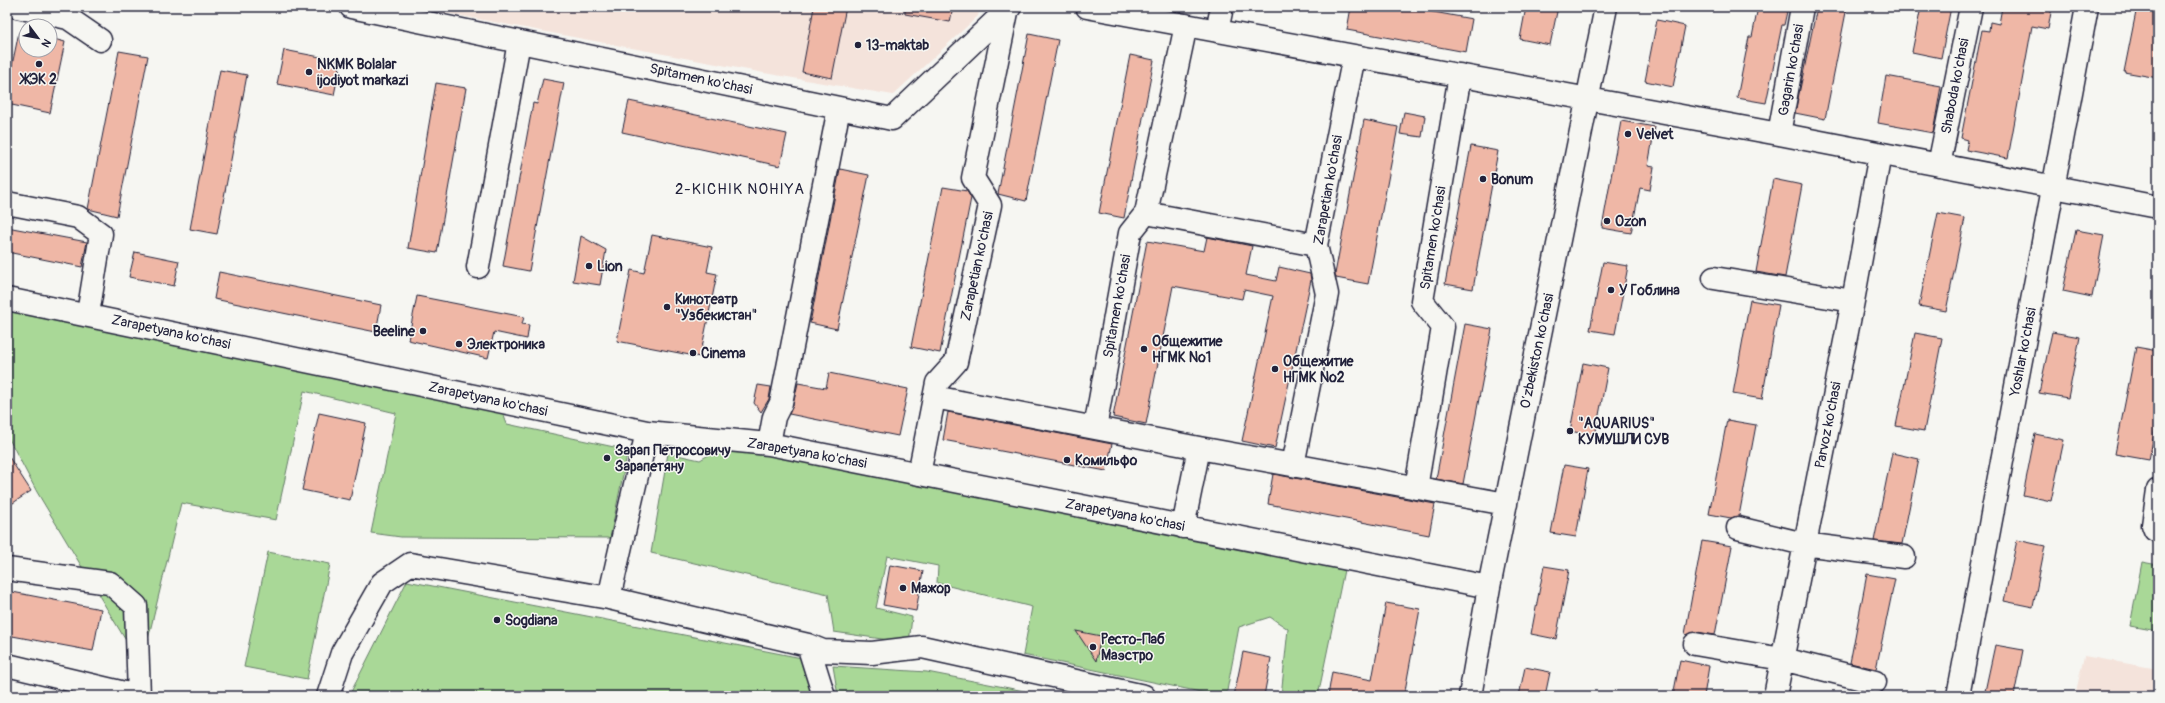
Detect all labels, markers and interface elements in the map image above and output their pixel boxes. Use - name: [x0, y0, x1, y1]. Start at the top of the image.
- north arrow: [18, 18, 58, 58]
- street label: Gagarin ko'chasi: [1775, 22, 1808, 117]
- text: N: [38, 36, 54, 50]
- street label: Shaboda ko'chasi: [1937, 36, 1973, 135]
- place label: 13-maktab: [866, 37, 929, 54]
- marker: 13-maktab: [853, 40, 863, 50]
- place label: NKMK Bolalar ijodiyot markazi: [317, 56, 409, 89]
- marker: ЖЭК 2: [34, 59, 44, 69]
- street label: Spitamen ko'chasi: [648, 60, 754, 98]
- marker: NKMK Bolalar ijodiyot markazi: [304, 67, 314, 77]
- place label: ЖЭК 2: [18, 71, 57, 88]
- place label: Velvet: [1636, 126, 1674, 143]
- marker: Velvet: [1623, 129, 1633, 139]
- street label: Zarapetian ko'chasi: [1310, 133, 1346, 246]
- place label: Bonum: [1491, 171, 1534, 188]
- marker: Bonum: [1478, 174, 1488, 184]
- district label: 2-KICHIK NOHIYA: [675, 180, 805, 199]
- street label: Spitamen ko'chasi: [1416, 185, 1450, 291]
- street label: Zarapetian ko'chasi: [957, 209, 997, 322]
- place label: Ozon: [1615, 213, 1647, 230]
- marker: Ozon: [1602, 216, 1612, 226]
- street label: Spitamen ko'chasi: [1100, 253, 1135, 359]
- place label: Lion: [597, 258, 623, 275]
- marker: Lion: [584, 261, 594, 271]
- place label: У Гоблина: [1619, 282, 1680, 299]
- marker: У Гоблина: [1606, 285, 1616, 295]
- place label: Кинотеатр "Узбекистан": [675, 291, 757, 324]
- street label: O‘zbekiston ko‘chasi: [1516, 291, 1558, 410]
- marker: Кинотеатр "Узбекистан": [662, 302, 672, 312]
- street label: Yoshlar ko'chasi: [2006, 306, 2040, 399]
- street label: Zarapetyana ko'chasi: [110, 311, 233, 353]
- place label: Beeline: [373, 323, 416, 340]
- marker: Beeline: [418, 326, 428, 336]
- place label: Общежитие НГМК №1: [1152, 333, 1224, 366]
- place label: Электроника: [467, 336, 545, 353]
- marker: Электроника: [454, 339, 464, 349]
- marker: Общежитие НГМК №1: [1139, 344, 1149, 354]
- place label: Cinema: [701, 345, 746, 362]
- marker: Cinema: [688, 348, 698, 358]
- place label: Общежитие НГМК №2: [1283, 353, 1355, 386]
- marker: Общежитие НГМК №2: [1270, 364, 1280, 374]
- street label: Zarapetyana ko'chasi: [427, 378, 550, 420]
- street label: Parvoz ko'chasi: [1811, 380, 1845, 470]
- place label: "AQUARIUS" КУМУШЛИ СУВ: [1578, 415, 1669, 448]
- marker: "AQUARIUS" КУМУШЛИ СУВ: [1565, 426, 1575, 436]
- street label: Zarapetyana ko'chasi: [746, 434, 869, 472]
- place label: Зарап Петросовичу Зарапетяну: [615, 442, 730, 475]
- place label: Комильфо: [1075, 452, 1138, 469]
- marker: Зарап Петросовичу Зарапетяну: [602, 453, 612, 463]
- marker: Комильфо: [1062, 455, 1072, 465]
- street label: Zarapetyana ko'chasi: [1064, 495, 1187, 535]
- place label: Мажор: [911, 580, 951, 597]
- marker: Мажор: [898, 583, 908, 593]
- place label: Sogdiana: [505, 612, 558, 629]
- marker: Sogdiana: [492, 615, 502, 625]
- place label: Ресто-Паб Маэстро: [1101, 631, 1165, 664]
- marker: Ресто-Паб Маэстро: [1088, 642, 1098, 652]

